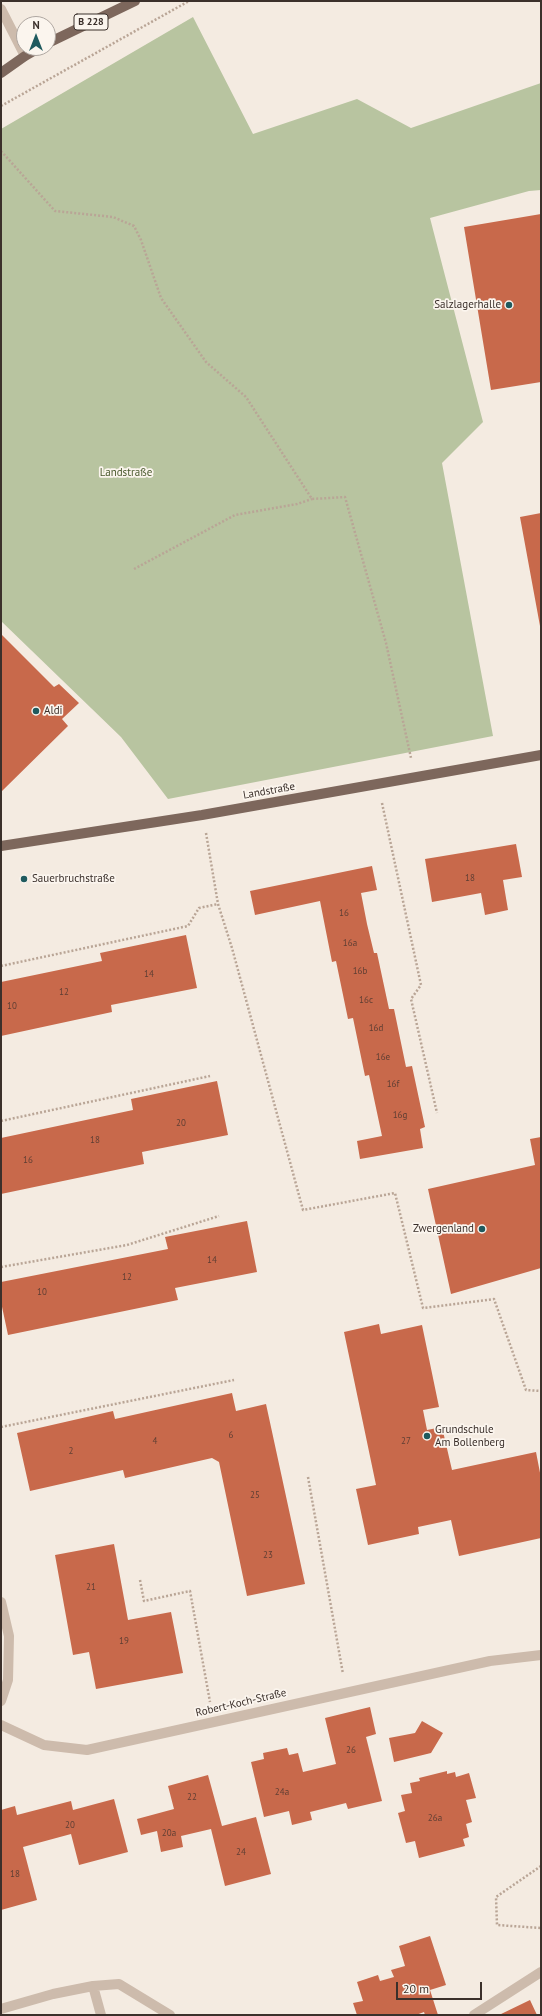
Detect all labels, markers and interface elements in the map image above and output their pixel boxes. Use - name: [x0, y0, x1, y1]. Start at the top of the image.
- road number: B 228: [74, 14, 108, 30]
- north arrow: [16, 16, 56, 56]
- text: N: [32, 18, 40, 32]
- place label: Salzlagerhalle: [434, 298, 501, 312]
- marker: Salzlagerhalle: [504, 300, 514, 310]
- park label: Landstraße: [100, 466, 152, 480]
- place label: Aldi: [44, 704, 63, 718]
- marker: Aldi: [31, 706, 41, 716]
- street label: Landstraße: [242, 780, 296, 802]
- place label: Sauerbruchstraße: [32, 872, 115, 886]
- house number: 18: [465, 873, 475, 883]
- marker: Sauerbruchstraße: [19, 874, 29, 884]
- house number: 16: [339, 908, 349, 918]
- house number: 16a: [343, 938, 357, 948]
- house number: 16b: [353, 966, 367, 976]
- house number: 14: [144, 969, 154, 979]
- house number: 12: [59, 987, 69, 997]
- house number: 16c: [359, 995, 373, 1005]
- house number: 10: [7, 1001, 17, 1011]
- house number: 16d: [369, 1023, 383, 1033]
- house number: 16e: [376, 1052, 390, 1062]
- house number: 16f: [387, 1079, 399, 1089]
- house number: 16g: [393, 1110, 407, 1120]
- house number: 20: [176, 1118, 186, 1128]
- house number: 18: [90, 1135, 100, 1145]
- house number: 16: [23, 1155, 33, 1165]
- place label: Zwergenland: [413, 1222, 474, 1236]
- marker: Zwergenland: [477, 1224, 487, 1234]
- house number: 14: [207, 1255, 217, 1265]
- house number: 12: [122, 1272, 132, 1282]
- house number: 10: [37, 1287, 47, 1297]
- place label: Grundschule Am Bollenberg: [435, 1423, 505, 1449]
- house number: 6: [229, 1430, 233, 1440]
- marker: Grundschule Am Bollenberg: [422, 1431, 432, 1441]
- house number: 4: [153, 1436, 157, 1446]
- house number: 27: [401, 1436, 411, 1446]
- house number: 2: [69, 1446, 73, 1456]
- house number: 25: [250, 1490, 260, 1500]
- house number: 23: [263, 1550, 273, 1560]
- house number: 21: [86, 1582, 96, 1592]
- house number: 19: [119, 1636, 129, 1646]
- street label: Robert-Koch-Straße: [194, 1686, 288, 1720]
- house number: 26: [346, 1745, 356, 1755]
- house number: 24a: [275, 1787, 289, 1797]
- house number: 22: [187, 1792, 197, 1802]
- house number: 26a: [428, 1813, 442, 1823]
- house number: 20: [65, 1820, 75, 1830]
- house number: 20a: [162, 1828, 176, 1838]
- house number: 24: [236, 1847, 246, 1857]
- house number: 18: [10, 1869, 20, 1879]
- scale bar: [398, 1974, 484, 2000]
- text: 20 m: [403, 1981, 429, 1996]

